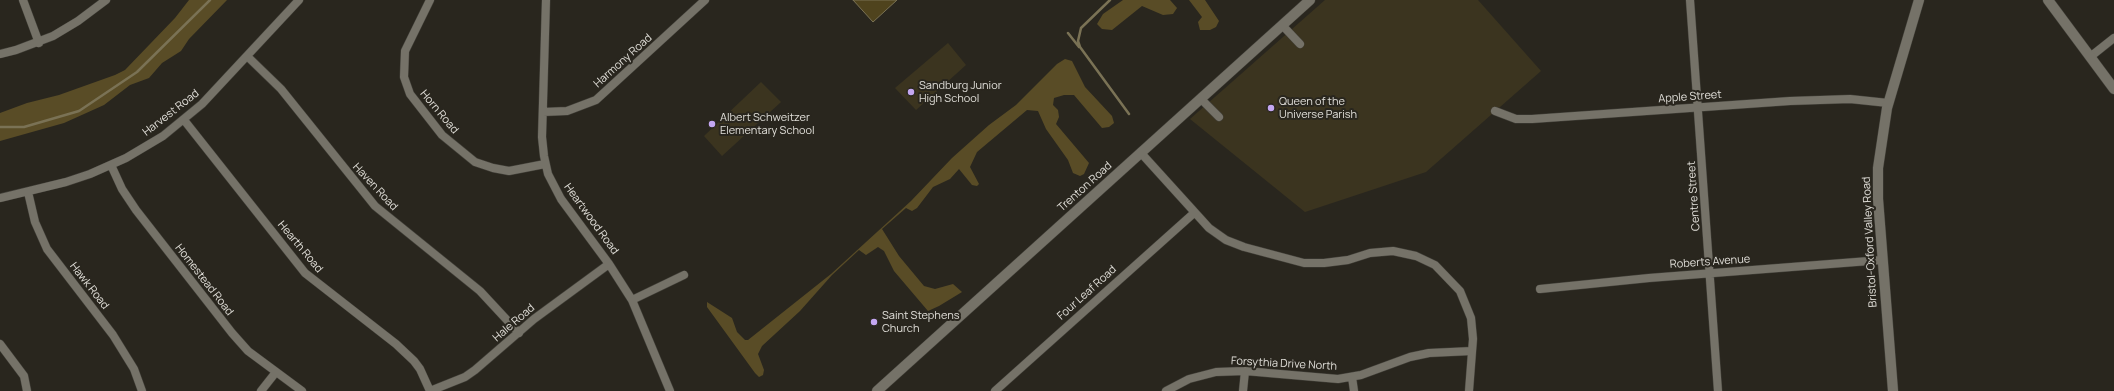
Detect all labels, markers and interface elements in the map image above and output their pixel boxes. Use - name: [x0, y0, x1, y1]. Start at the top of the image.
- street label: Harmony Road: [591, 31, 655, 91]
- place label: Sandburg Junior High School: [919, 79, 1002, 105]
- street label: Harvest Road: [140, 87, 202, 139]
- marker: Sandburg Junior High School: [906, 87, 916, 97]
- street label: Horn Road: [417, 88, 461, 136]
- street label: Apple Street: [1658, 88, 1722, 106]
- place label: Queen of the Universe Parish: [1279, 95, 1357, 121]
- marker: Queen of the Universe Parish: [1266, 103, 1276, 113]
- place label: Albert Schweitzer Elementary School: [720, 111, 815, 137]
- marker: Albert Schweitzer Elementary School: [707, 119, 717, 129]
- street label: Trenton Road: [1055, 159, 1115, 215]
- street label: Haven Road: [350, 161, 400, 213]
- street label: Centre Street: [1685, 161, 1703, 231]
- street label: Bristol-Oxford Valley Road: [1860, 176, 1880, 308]
- street label: Heartwood Road: [561, 181, 621, 257]
- street label: Hearth Road: [275, 219, 325, 275]
- street label: Homestead Road: [172, 242, 236, 318]
- street label: Roberts Avenue: [1669, 253, 1751, 271]
- street label: Hawk Road: [67, 260, 111, 312]
- street label: Four Leaf Road: [1055, 263, 1119, 323]
- street label: Hale Road: [490, 301, 538, 345]
- place label: Saint Stephens Church: [882, 309, 959, 335]
- marker: Saint Stephens Church: [869, 317, 879, 327]
- street label: Forsythia Drive North: [1231, 355, 1337, 373]

